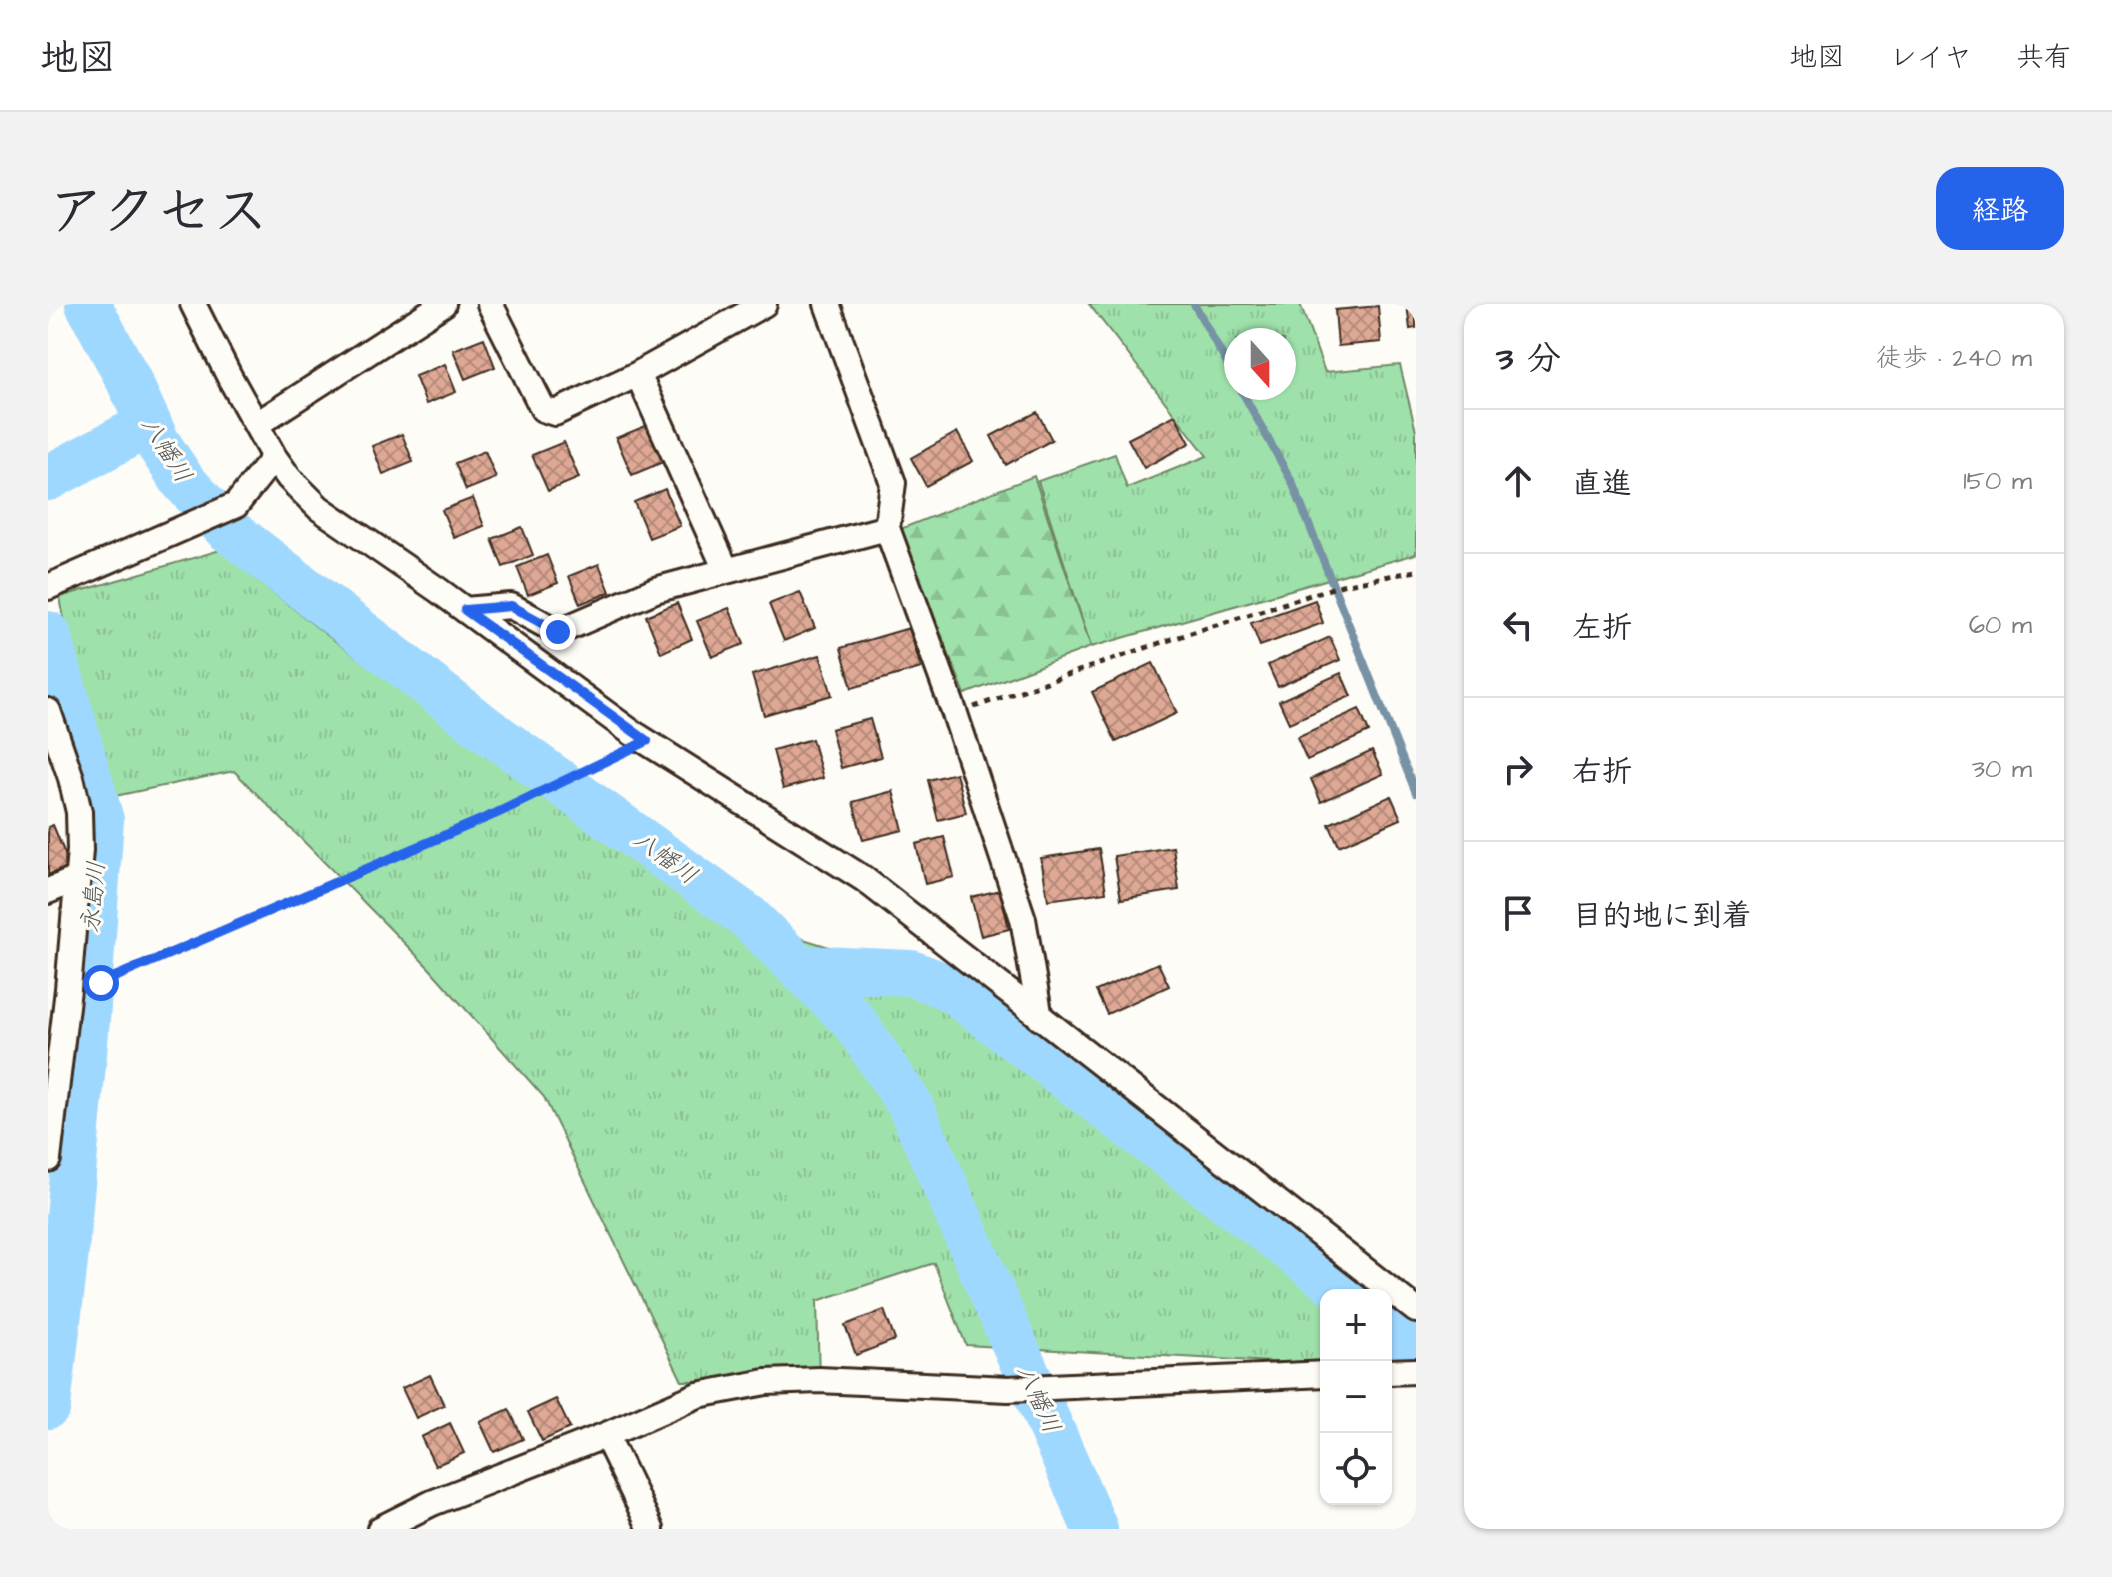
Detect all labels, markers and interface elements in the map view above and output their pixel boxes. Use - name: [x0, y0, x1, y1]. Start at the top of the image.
- text: 地図: [40, 33, 116, 85]
- text: 地図: [1789, 38, 1845, 77]
- text: レイヤ: [1889, 38, 1972, 77]
- text: 共有: [2016, 38, 2072, 77]
- button: 経路: [1936, 167, 2064, 250]
- text: アクセス: [48, 174, 269, 252]
- north arrow: [1224, 328, 1296, 400]
- text: 3 分: [1496, 335, 1561, 383]
- text: 徒歩 · 240 m: [1876, 340, 2032, 376]
- water label: 八幡川: [133, 410, 199, 490]
- icon: ahead: [1496, 459, 1540, 503]
- text: 直進: [1572, 463, 1632, 505]
- text: 150 m: [1963, 463, 2032, 499]
- icon: left: [1496, 603, 1540, 647]
- text: 左折: [1572, 607, 1632, 649]
- text: 60 m: [1969, 607, 2032, 643]
- route end: [540, 614, 576, 650]
- icon: right: [1496, 747, 1540, 791]
- text: 右折: [1572, 751, 1632, 793]
- text: 30 m: [1972, 751, 2032, 787]
- water label: 八幡川: [626, 823, 704, 893]
- water label: 永島川: [74, 860, 114, 934]
- icon: arrive: [1496, 891, 1540, 935]
- text: 目的地に到着: [1572, 895, 1752, 937]
- route start: [83, 965, 119, 1001]
- map controls: [1320, 1289, 1392, 1505]
- button: +: [1320, 1289, 1392, 1361]
- water label: 八幡川: [1008, 1359, 1068, 1439]
- button: −: [1320, 1361, 1392, 1433]
- button: locate: [1320, 1433, 1392, 1505]

